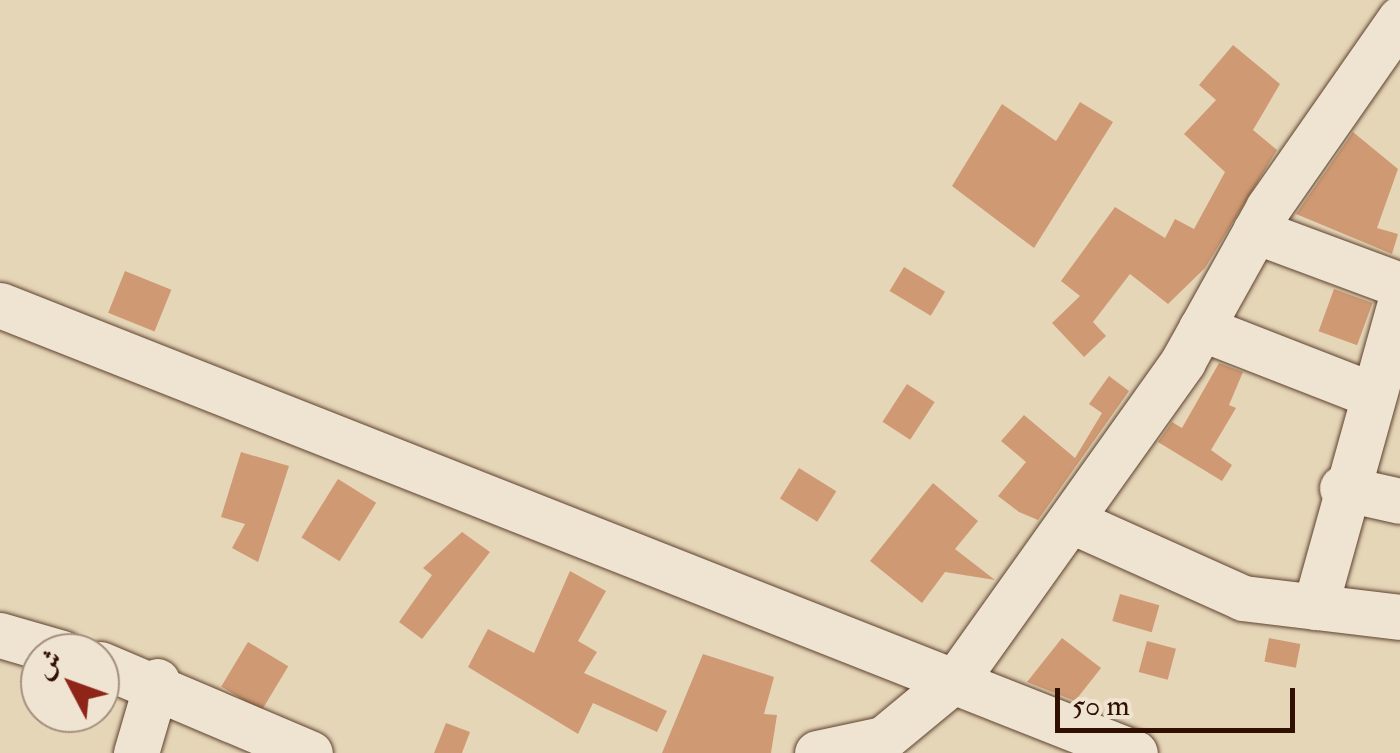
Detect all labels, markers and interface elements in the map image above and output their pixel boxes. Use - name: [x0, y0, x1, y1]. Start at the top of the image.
- north arrow: [20, 633, 120, 733]
- text: ش: [26, 642, 71, 686]
- scale bar: [1060, 668, 1300, 730]
- text: 50 m: [1072, 687, 1130, 724]

